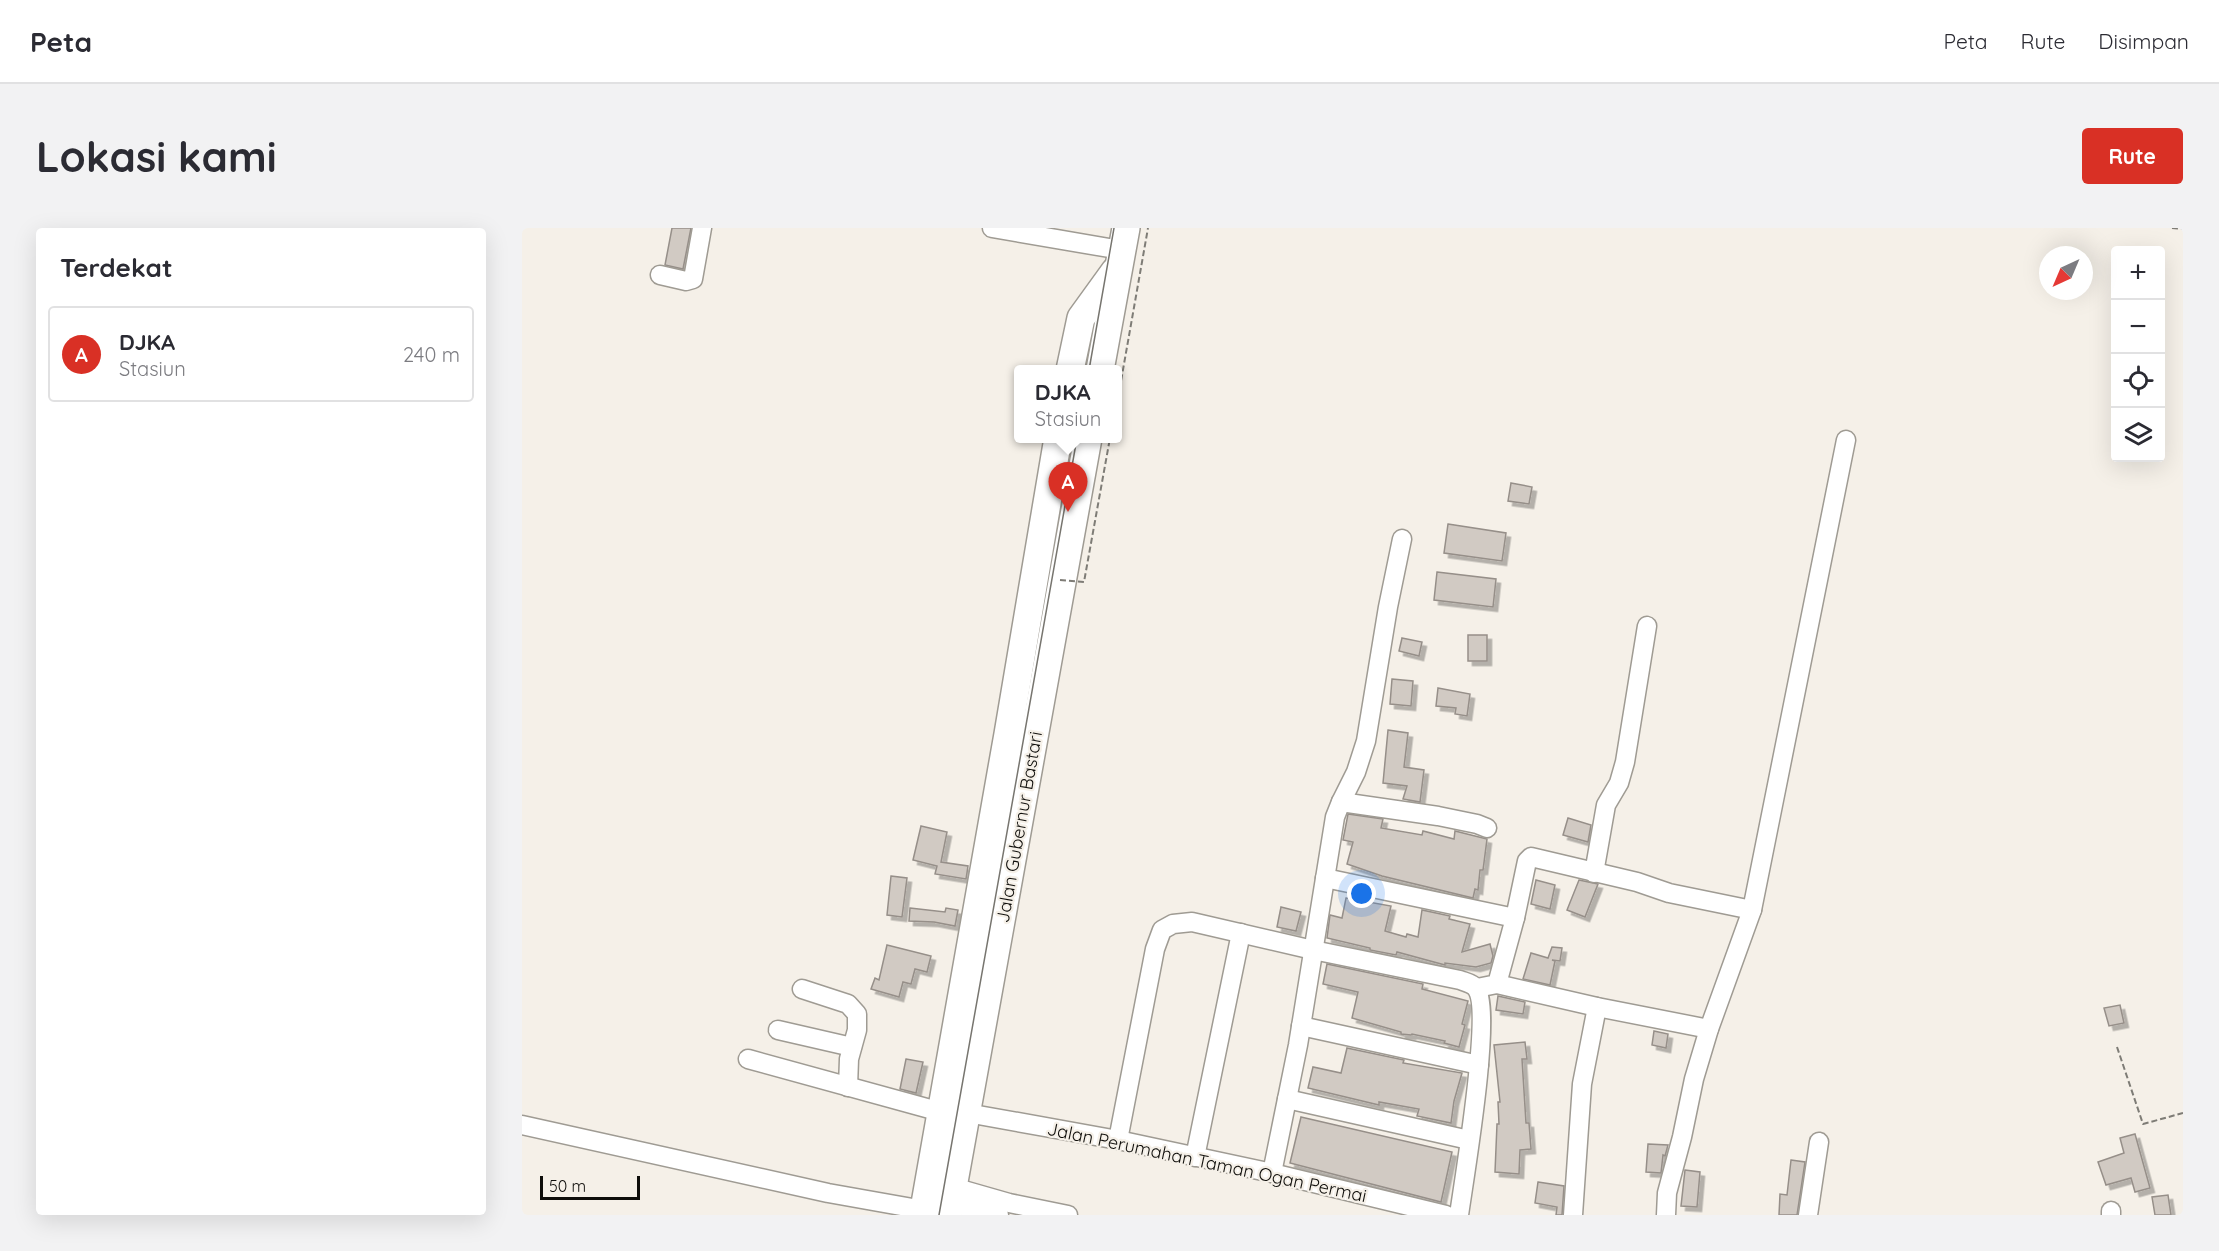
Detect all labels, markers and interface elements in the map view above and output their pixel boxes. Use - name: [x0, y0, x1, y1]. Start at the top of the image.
- text: Peta: [30, 24, 92, 59]
- text: Peta: [1944, 28, 1988, 54]
- text: Rute: [2021, 28, 2065, 54]
- text: Disimpan: [2098, 28, 2189, 54]
- button: Rute: [2082, 128, 2183, 184]
- text: Lokasi kami: [36, 130, 277, 183]
- north arrow: [2039, 246, 2093, 300]
- map controls: [2111, 246, 2165, 462]
- button: +: [2111, 246, 2165, 300]
- text: Terdekat: [60, 251, 173, 284]
- button: −: [2111, 300, 2165, 354]
- text: DJKA: [119, 328, 175, 356]
- text: A: [75, 342, 88, 367]
- text: 240 m: [403, 342, 460, 367]
- button: locate: [2111, 354, 2165, 408]
- text: Stasiun: [119, 356, 186, 381]
- popup: [1014, 365, 1122, 443]
- text: DJKA: [1035, 378, 1091, 406]
- text: Stasiun: [1035, 406, 1101, 431]
- button: layers: [2111, 408, 2165, 462]
- pin: A: [1048, 462, 1088, 512]
- street label: Jalan Gubernur Bastari: [991, 730, 1047, 924]
- your location: [1347, 879, 1376, 908]
- street label: Jalan Perumahan Taman Ogan Permai: [1045, 1117, 1369, 1207]
- scale bar: [540, 1173, 640, 1200]
- text: 50 m: [549, 1176, 586, 1196]

